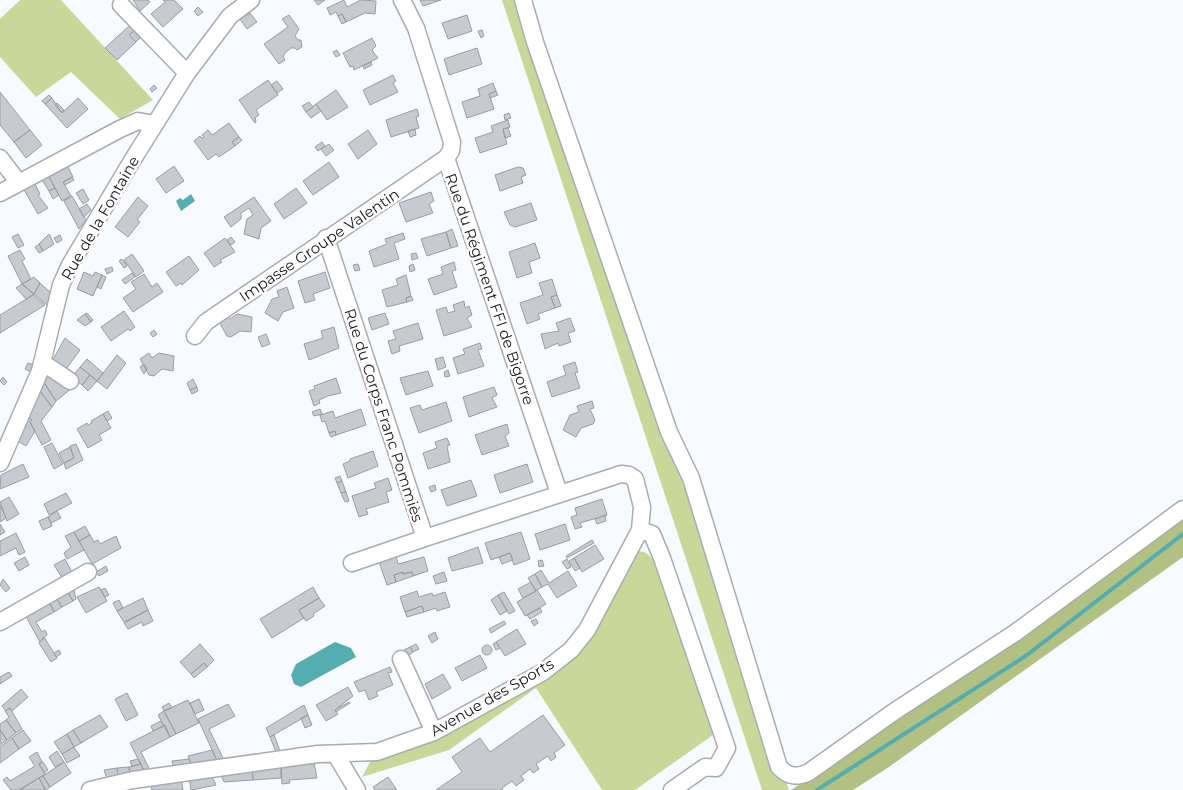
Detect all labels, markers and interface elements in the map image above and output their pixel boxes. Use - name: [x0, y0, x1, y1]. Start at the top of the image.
- street label: Rue de la Fontaine: [57, 152, 143, 284]
- street label: Rue du Régiment FFI de Bigorre: [441, 171, 539, 407]
- street label: Impasse Groupe Valentin: [235, 184, 403, 306]
- street label: Rue du Corps Franc Pommiès: [340, 306, 428, 524]
- street label: Avenue des Sports: [427, 654, 557, 740]

